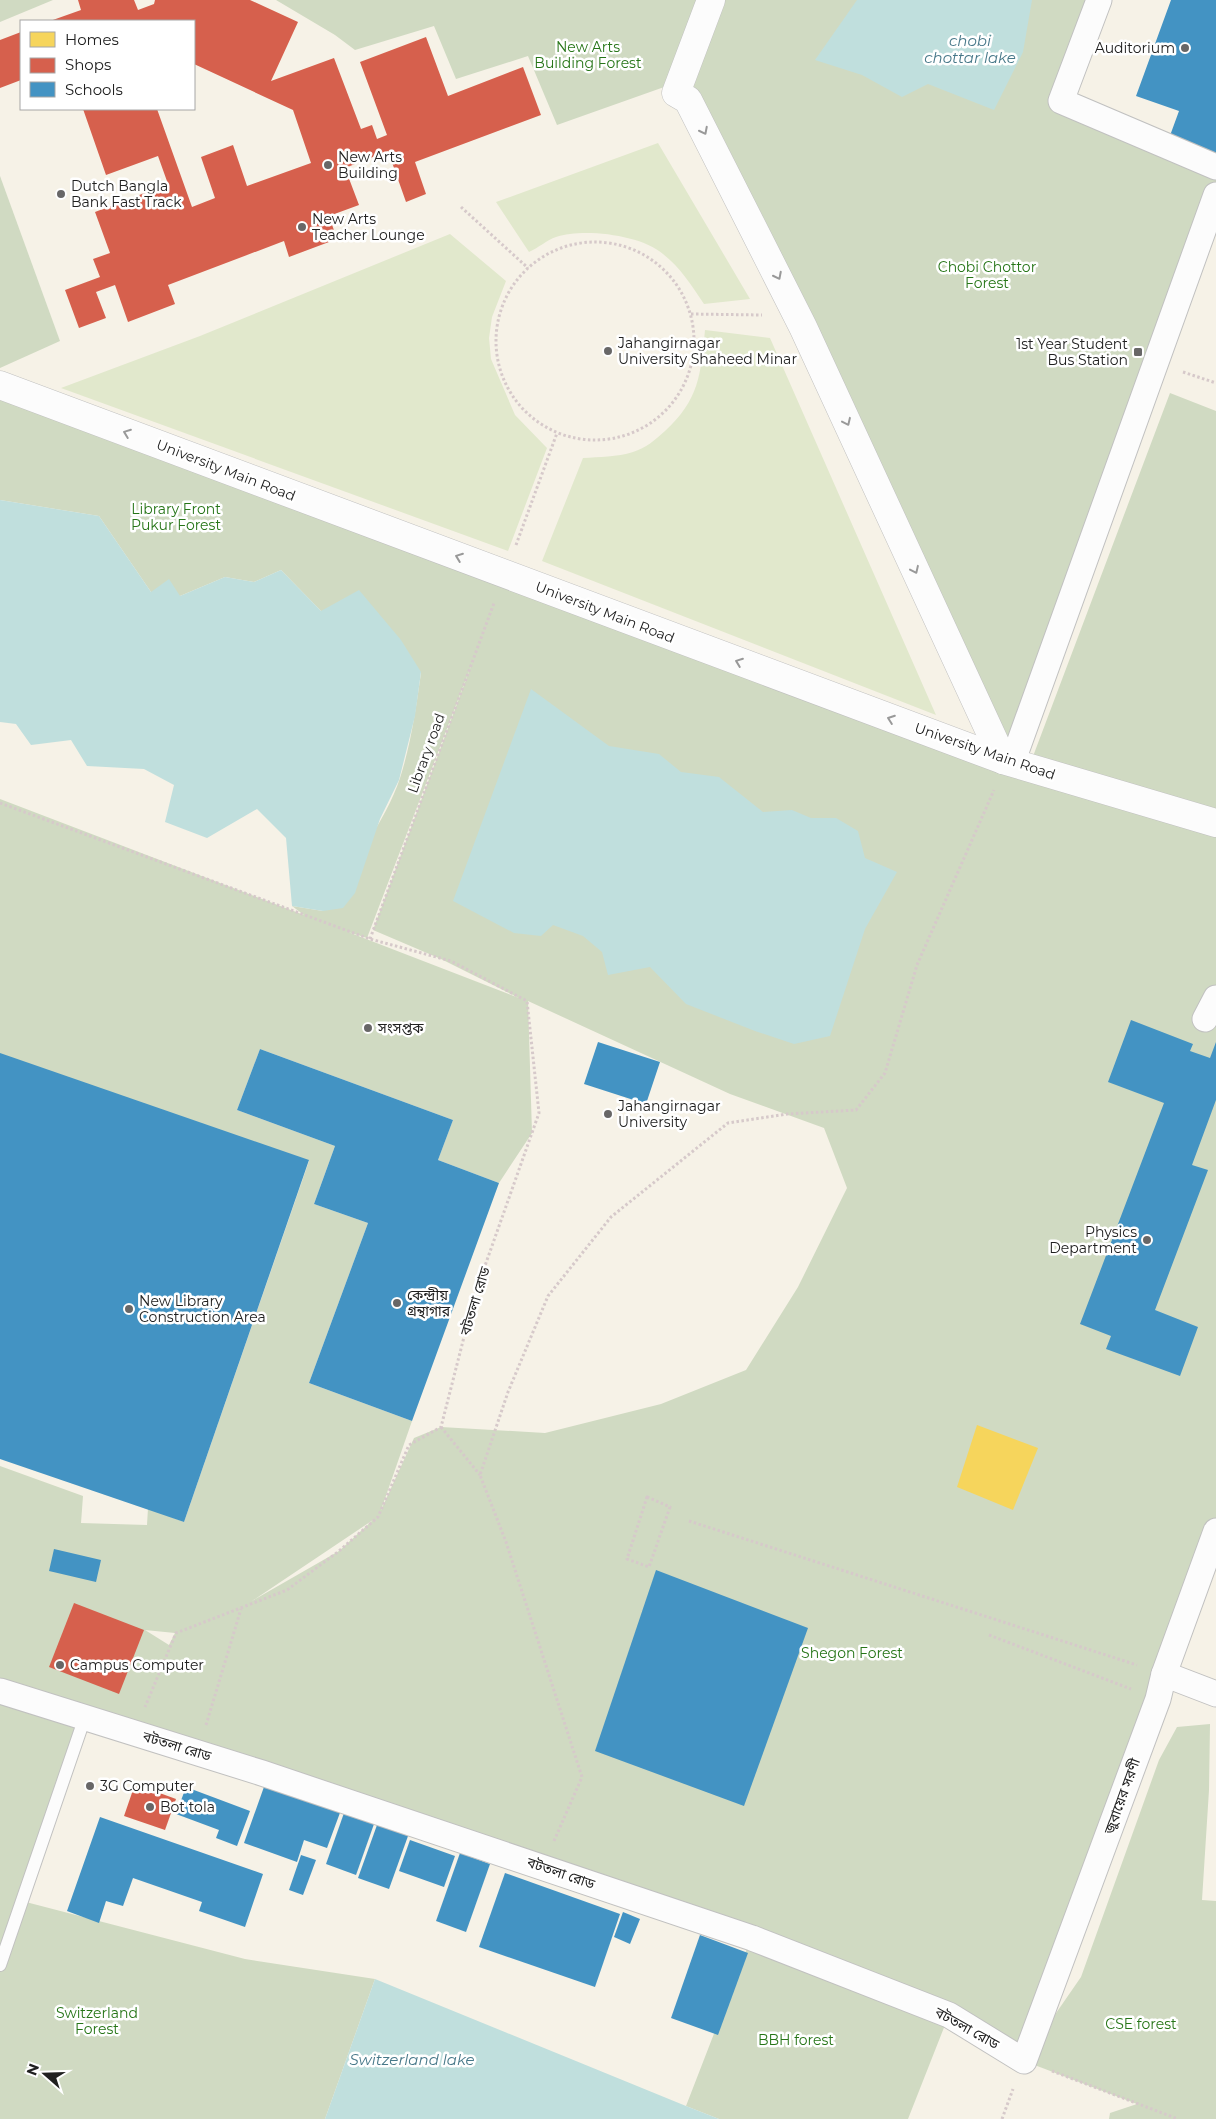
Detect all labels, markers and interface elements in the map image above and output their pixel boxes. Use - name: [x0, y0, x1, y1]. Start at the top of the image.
- legend: [20, 20, 195, 110]
- text: Homes: [65, 30, 119, 49]
- water label: chobi chottar lake: [924, 31, 1016, 67]
- park label: New Arts Building Forest: [534, 38, 642, 72]
- place label: Auditorium: [1095, 39, 1175, 57]
- marker: Auditorium: [1179, 42, 1191, 54]
- text: Shops: [65, 55, 111, 74]
- text: Schools: [65, 80, 123, 99]
- one-way arrow: [698, 125, 708, 134]
- place label: New Arts Building: [338, 148, 402, 182]
- marker: New Arts Building: [322, 159, 334, 171]
- place label: Dutch Bangla Bank Fast Track: [71, 177, 182, 211]
- marker: Dutch Bangla Bank Fast Track: [55, 188, 67, 200]
- place label: New Arts Teacher Lounge: [312, 210, 425, 244]
- marker: New Arts Teacher Lounge: [296, 221, 308, 233]
- park label: Chobi Chottor Forest: [938, 258, 1037, 292]
- one-way arrow: [772, 270, 782, 279]
- place label: Jahangirnagar University Shaheed Minar: [617, 334, 797, 368]
- place label: 1st Year Student Bus Station: [1016, 335, 1128, 369]
- marker: Jahangirnagar University Shaheed Minar: [602, 345, 614, 357]
- marker: 1st Year Student Bus Station: [1132, 346, 1144, 358]
- one-way arrow: [841, 417, 852, 426]
- one-way arrow: [123, 428, 132, 439]
- street label: University Main Road: [154, 435, 298, 505]
- park label: Library Front Pukur Forest: [131, 500, 221, 534]
- one-way arrow: [455, 553, 464, 563]
- one-way arrow: [909, 565, 920, 574]
- street label: University Main Road: [533, 577, 677, 647]
- one-way arrow: [735, 658, 744, 668]
- street label: Library road: [403, 711, 449, 795]
- one-way arrow: [887, 715, 896, 725]
- street label: University Main Road: [912, 718, 1058, 784]
- place label: সংসপ্তক: [377, 1019, 424, 1037]
- marker: সংসপ্তক: [362, 1022, 374, 1034]
- place label: Jahangirnagar University: [617, 1097, 721, 1131]
- marker: Jahangirnagar University: [602, 1108, 614, 1120]
- place label: Physics Department: [1049, 1223, 1137, 1257]
- marker: Physics Department: [1141, 1234, 1153, 1246]
- street label: বটতলা রোড: [456, 1264, 494, 1338]
- place label: কেন্দ্রীয় গ্রন্থাগার: [407, 1286, 451, 1320]
- place label: New Library Construction Area: [139, 1292, 266, 1326]
- marker: কেন্দ্রীয় গ্রন্থাগার: [391, 1297, 403, 1309]
- marker: New Library Construction Area: [123, 1303, 135, 1315]
- park label: Shegon Forest: [801, 1644, 903, 1662]
- place label: Campus Computer: [70, 1656, 204, 1674]
- marker: Campus Computer: [54, 1659, 66, 1671]
- street label: বটতলা রোড: [140, 1727, 214, 1765]
- street label: জুবায়ের সরণী: [1100, 1755, 1144, 1837]
- place label: 3G Computer: [100, 1777, 194, 1795]
- marker: 3G Computer: [84, 1780, 96, 1792]
- place label: Bot tola: [160, 1798, 215, 1816]
- marker: Bot tola: [144, 1801, 156, 1813]
- street label: বটতলা রোড: [524, 1853, 598, 1893]
- street label: বটতলা রোড: [931, 2003, 1003, 2053]
- park label: Switzerland Forest: [56, 2004, 138, 2038]
- park label: CSE forest: [1105, 2015, 1177, 2033]
- park label: BBH forest: [758, 2031, 834, 2049]
- north arrow: [20, 2049, 70, 2099]
- water label: Switzerland lake: [349, 2050, 475, 2069]
- text: N: [22, 2061, 43, 2078]

